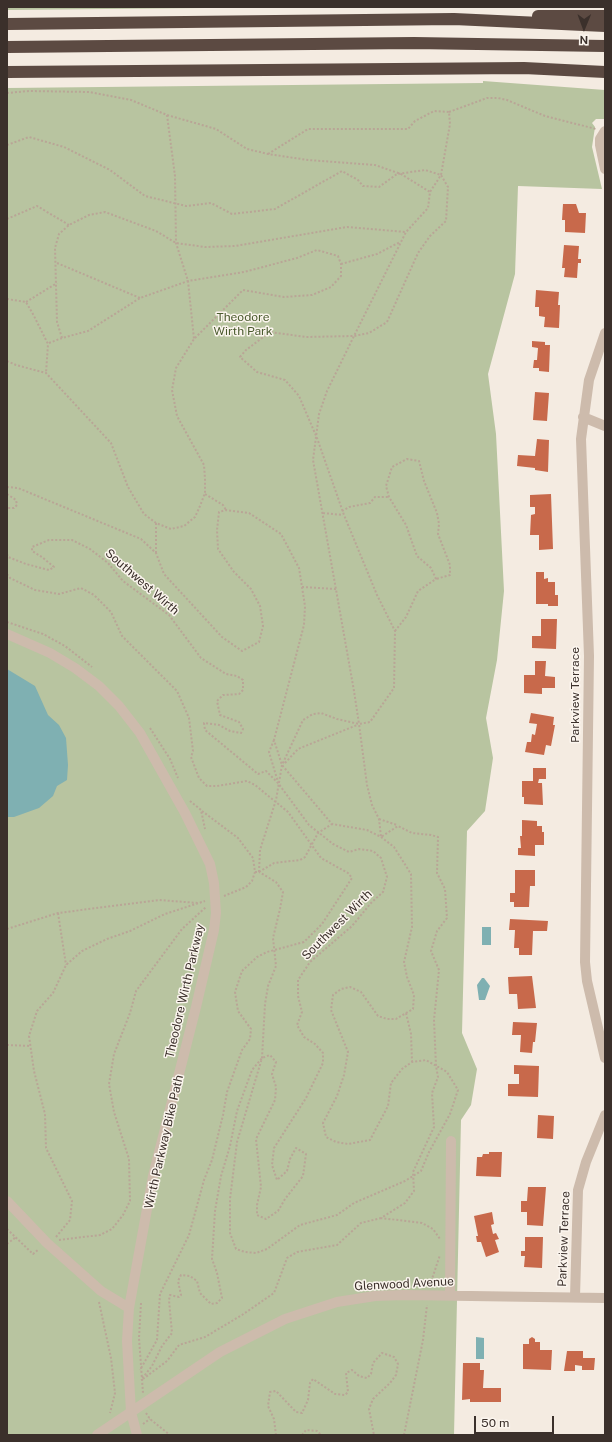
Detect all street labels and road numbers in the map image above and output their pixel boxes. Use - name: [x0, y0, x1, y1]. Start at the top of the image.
- street label: Southwest Wirth: [102, 546, 182, 618]
- street label: Parkview Terrace: [568, 647, 582, 743]
- street label: Southwest Wirth: [299, 887, 375, 963]
- street label: Theodore Wirth Parkway: [163, 923, 207, 1059]
- street label: Wirth Parkway Bike Path: [142, 1074, 186, 1210]
- street label: Parkview Terrace: [555, 1191, 573, 1287]
- street label: Glenwood Avenue: [354, 1274, 454, 1294]

